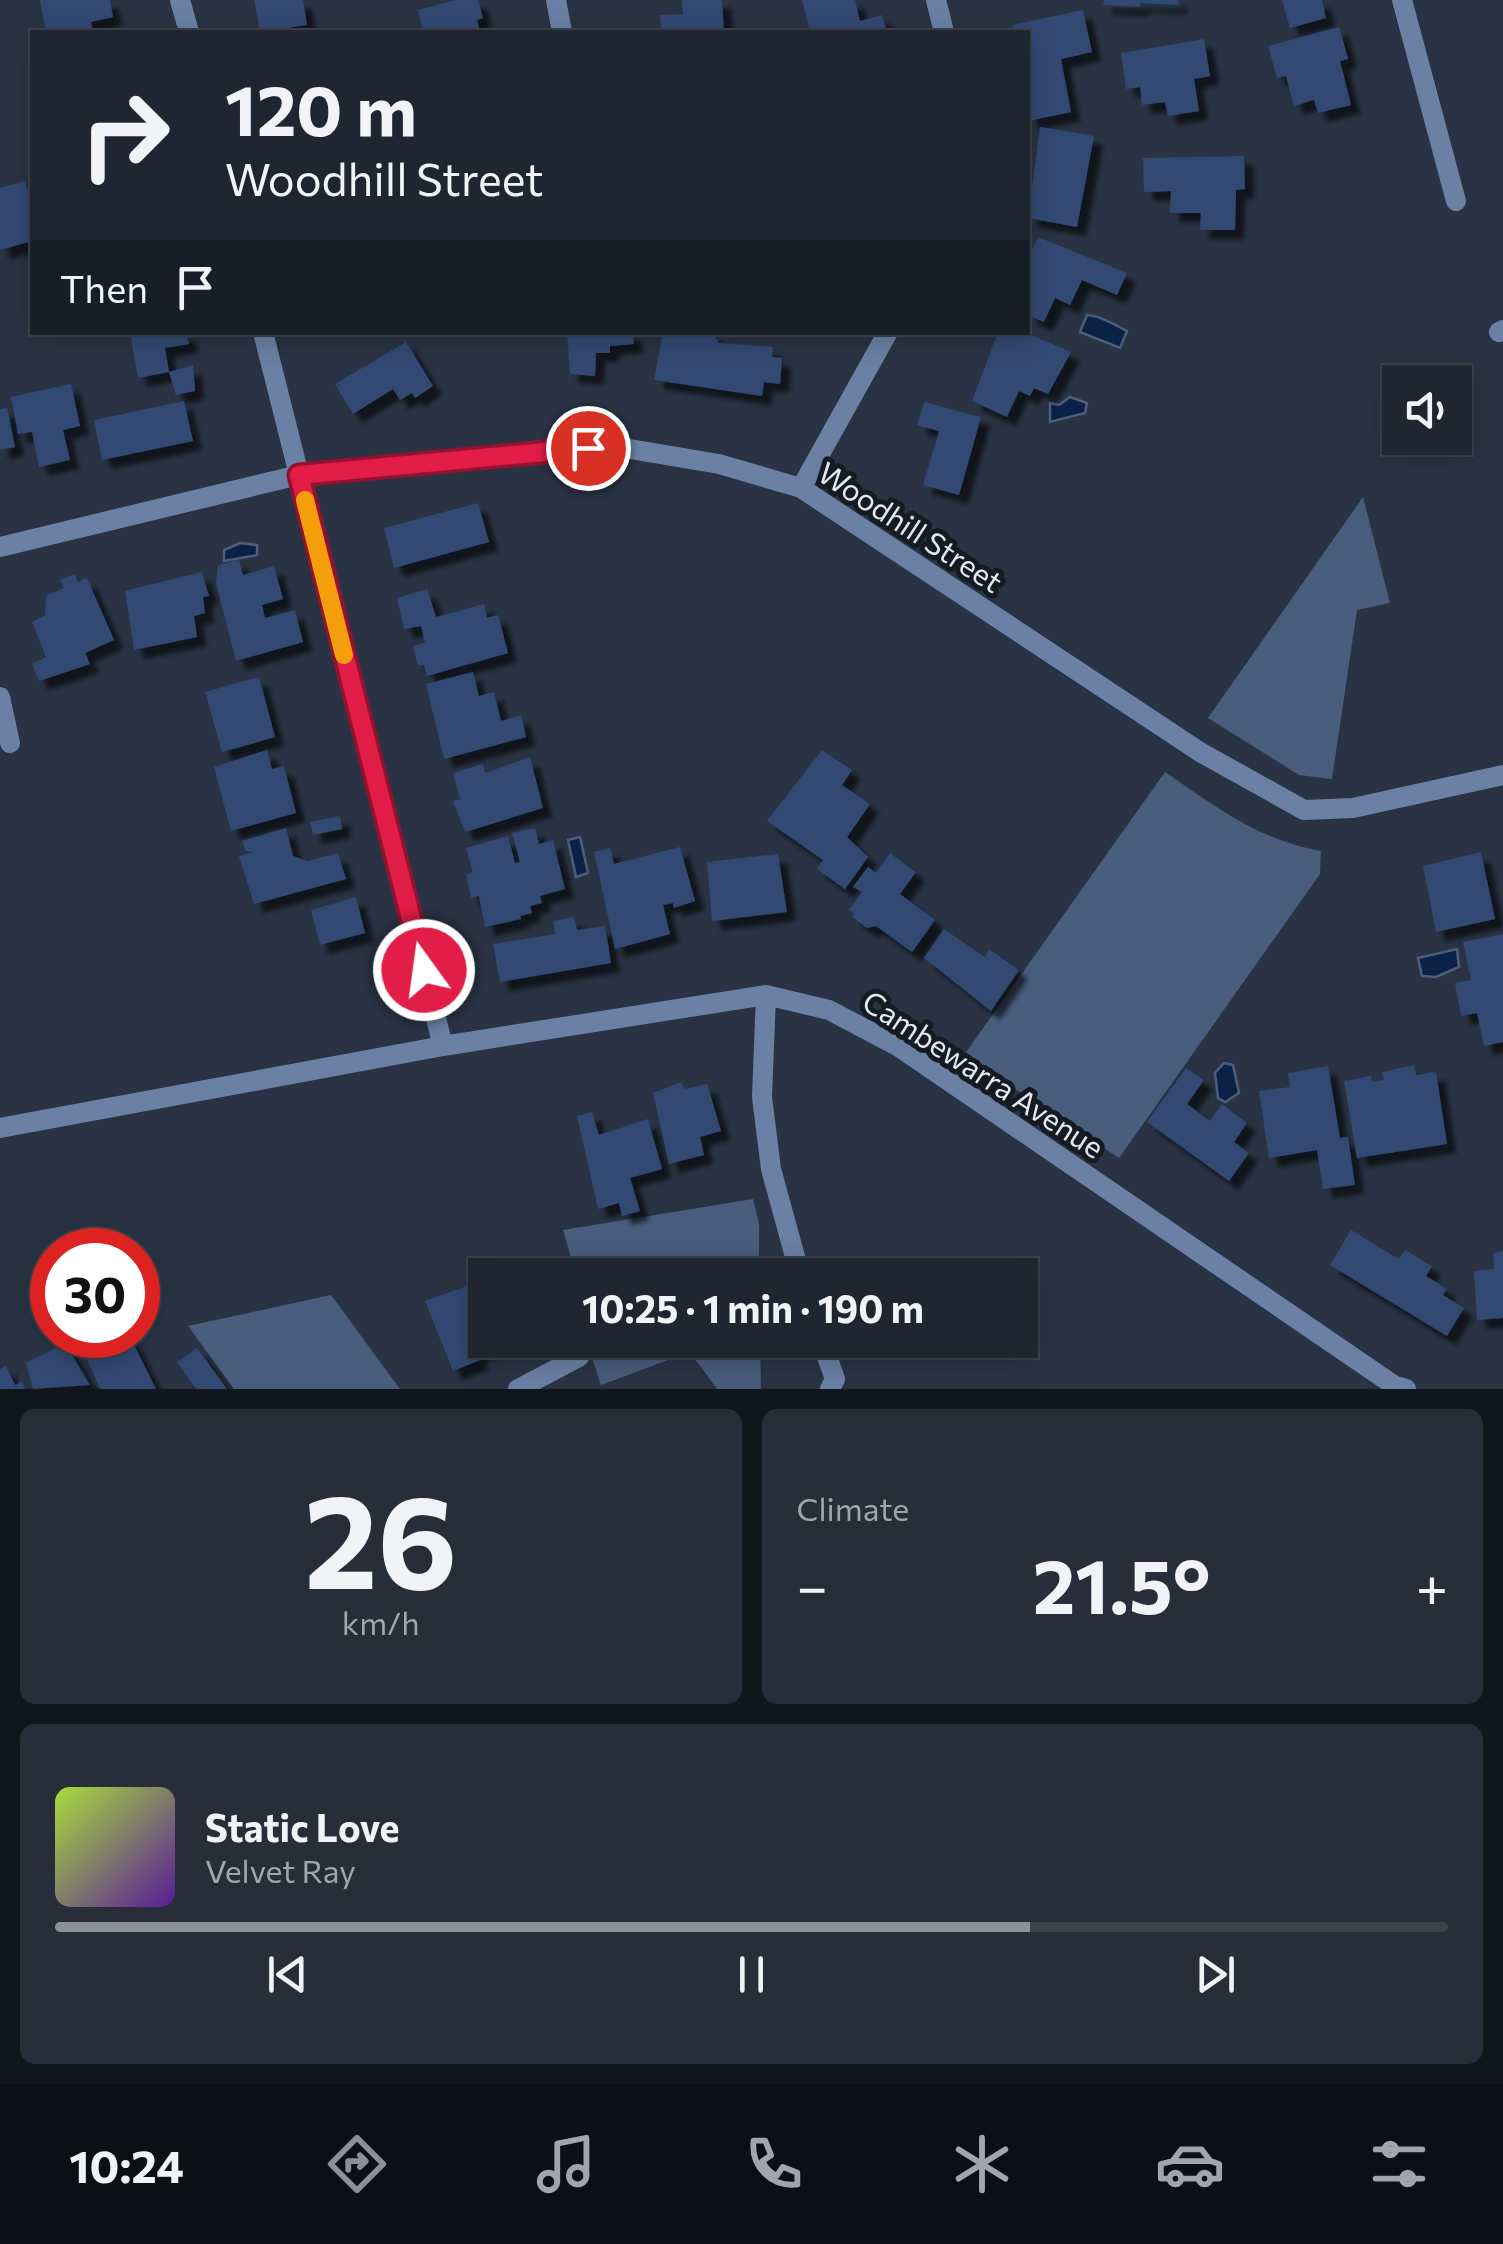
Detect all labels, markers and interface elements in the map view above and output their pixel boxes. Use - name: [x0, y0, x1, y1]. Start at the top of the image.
- text: 120 m: [225, 65, 417, 150]
- icon: right: [60, 70, 190, 200]
- text: Woodhill Street: [225, 150, 544, 205]
- icon: arrive: [168, 260, 223, 315]
- text: Then: [60, 264, 148, 311]
- map controls: [1382, 365, 1472, 455]
- button: sound: [1382, 365, 1472, 455]
- pin: [546, 406, 631, 491]
- icon: arrive: [561, 421, 616, 476]
- street label: Woodhill Street: [812, 453, 1010, 599]
- position arrow: [372, 918, 476, 1022]
- street label: Cambewarra Avenue: [856, 981, 1112, 1165]
- speed limit sign: 30: [30, 1228, 160, 1358]
- text: 10:25 · 1 min · 190 m: [582, 1284, 924, 1331]
- text: 26: [304, 1457, 457, 1616]
- text: Climate: [797, 1488, 909, 1528]
- text: 21.5°: [1033, 1538, 1211, 1629]
- text: −: [797, 1551, 828, 1618]
- text: +: [1416, 1551, 1448, 1618]
- text: km/h: [342, 1602, 420, 1642]
- text: Static Love: [205, 1803, 400, 1850]
- text: Velvet Ray: [205, 1850, 356, 1890]
- icon: previous: [260, 1947, 315, 2002]
- icon: pause: [724, 1947, 779, 2002]
- icon: next: [1188, 1947, 1243, 2002]
- icon: directions: [322, 2129, 392, 2199]
- icon: music: [531, 2129, 601, 2199]
- icon: phone: [739, 2129, 809, 2199]
- icon: climate: [947, 2129, 1017, 2199]
- icon: car: [1155, 2129, 1225, 2199]
- icon: filters: [1364, 2129, 1434, 2199]
- text: 10:24: [69, 2137, 184, 2192]

